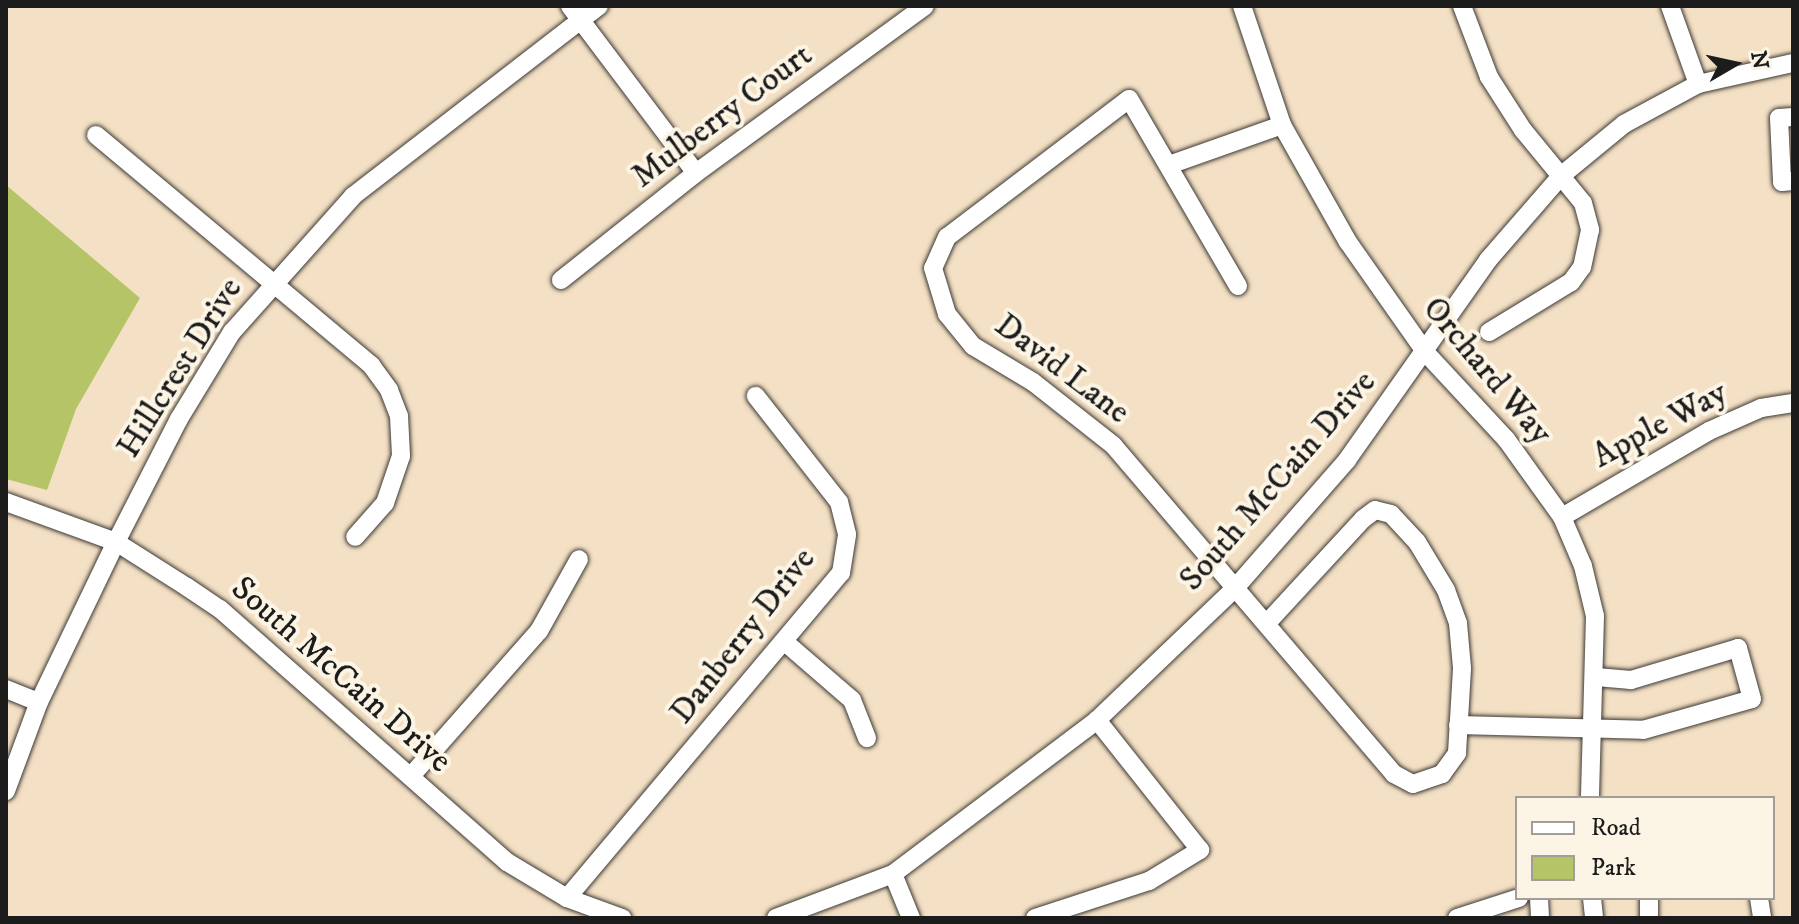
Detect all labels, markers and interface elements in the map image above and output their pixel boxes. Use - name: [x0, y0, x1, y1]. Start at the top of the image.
- north arrow: [1695, 24, 1775, 104]
- street label: Mulberry Court: [624, 35, 820, 197]
- text: N: [1744, 49, 1774, 71]
- street label: Hillcrest Drive: [109, 271, 251, 465]
- street label: Orchard Way: [1414, 289, 1560, 453]
- street label: David Lane: [986, 305, 1138, 433]
- street label: South McCain Drive: [1171, 362, 1385, 600]
- street label: Apple Way: [1586, 373, 1734, 477]
- street label: Danberry Drive: [662, 540, 824, 732]
- street label: South McCain Drive: [222, 568, 460, 782]
- legend: [1515, 796, 1775, 900]
- text: Road: [1591, 813, 1641, 843]
- text: Park: [1591, 853, 1636, 883]

